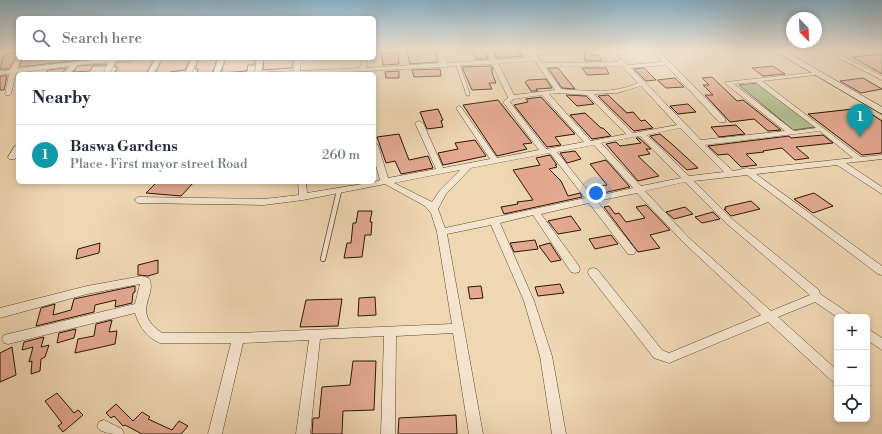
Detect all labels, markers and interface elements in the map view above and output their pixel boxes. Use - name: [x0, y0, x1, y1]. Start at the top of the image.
- north arrow: [786, 12, 822, 48]
- search box: [16, 16, 376, 60]
- icon: search: [30, 27, 52, 49]
- text: Search here: [62, 29, 142, 48]
- text: Nearby: [32, 87, 91, 109]
- pin: 1: [847, 104, 873, 137]
- text: Baswa Gardens: [70, 137, 178, 156]
- text: 1: [42, 147, 48, 163]
- text: 260 m: [322, 147, 360, 163]
- text: Place · First mayor street Road: [70, 156, 247, 172]
- your location: [586, 183, 606, 203]
- map controls: [834, 314, 870, 422]
- button: +: [834, 314, 870, 350]
- button: −: [834, 350, 870, 386]
- button: locate: [834, 386, 870, 422]

